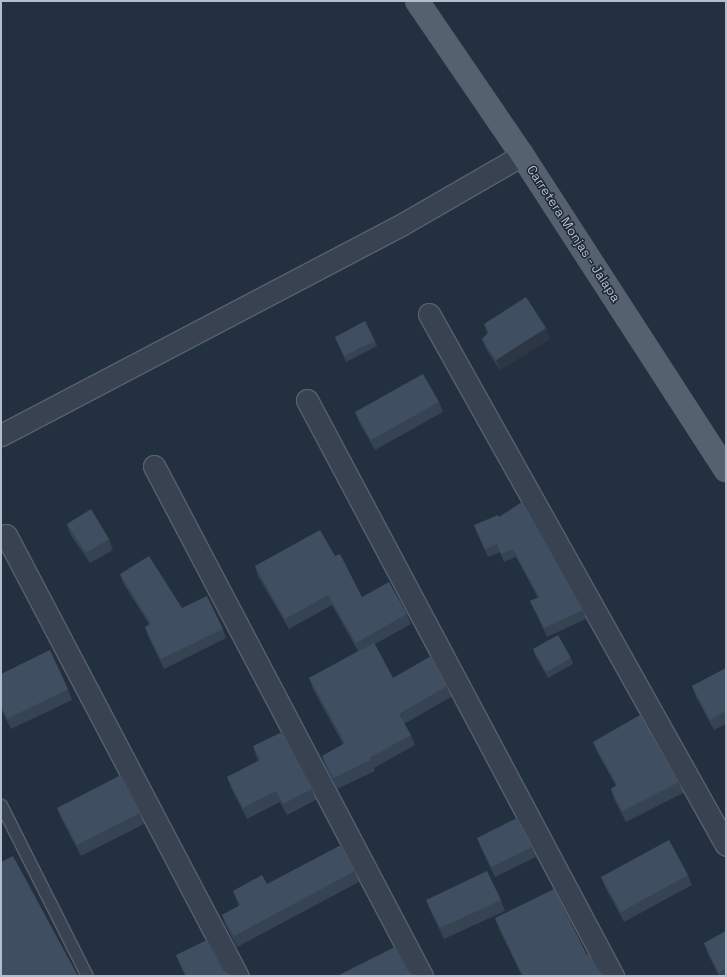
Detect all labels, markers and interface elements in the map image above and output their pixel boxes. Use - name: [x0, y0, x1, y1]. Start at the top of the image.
- street label: Carretera Monjas - Jalapa: [523, 162, 623, 306]

